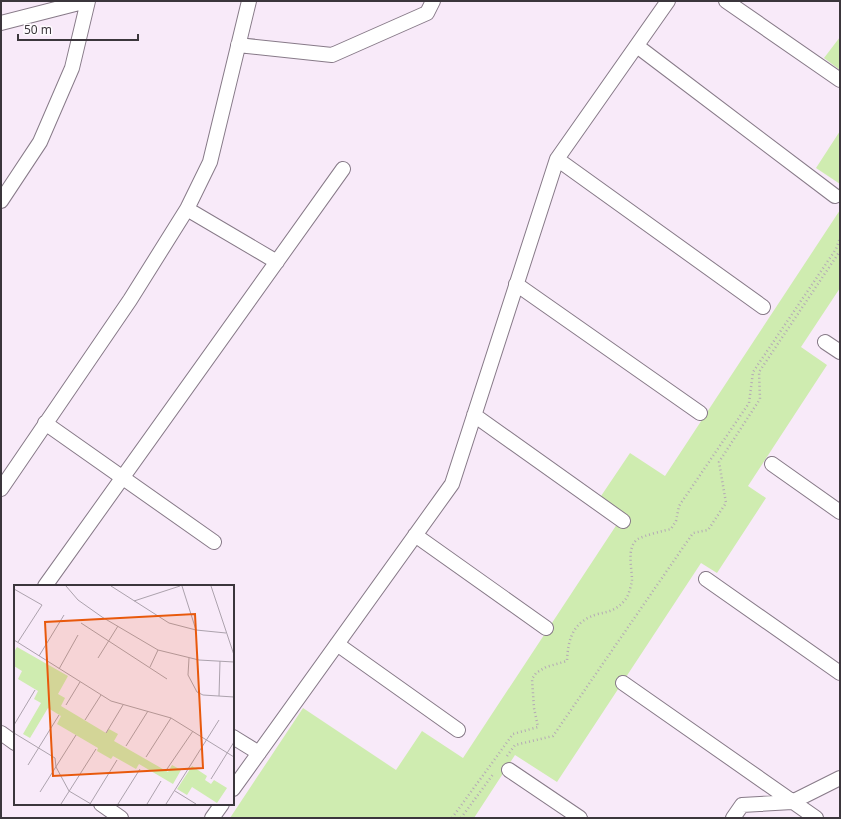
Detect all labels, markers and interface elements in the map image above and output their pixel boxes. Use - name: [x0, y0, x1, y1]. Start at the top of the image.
- scale bar: [18, 16, 138, 42]
- text: 50 m: [24, 21, 52, 38]
- inset map: [14, 585, 234, 805]

